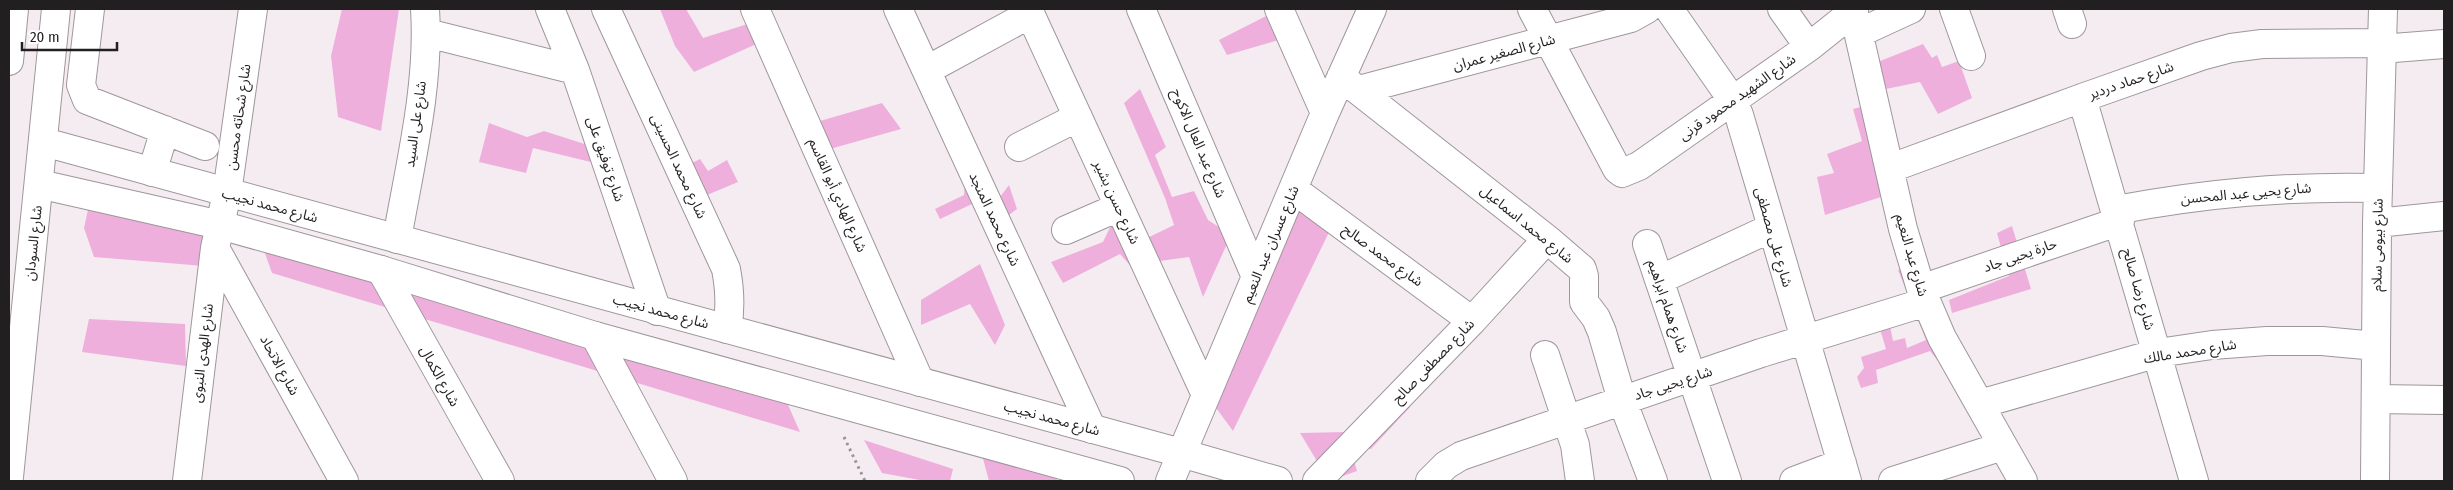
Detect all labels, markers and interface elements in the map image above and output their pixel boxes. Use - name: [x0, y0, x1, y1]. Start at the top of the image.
- scale bar: [22, 20, 118, 52]
- text: 20 m: [30, 28, 60, 46]
- street label: شارع الصغير عمران: [1451, 31, 1558, 76]
- street label: شارع الشهيد محمود قرنى: [1676, 51, 1800, 146]
- street label: شارع حماد دردير: [2085, 58, 2177, 105]
- street label: شارع شحاته محسن: [223, 63, 256, 172]
- street label: شارع على السيد: [401, 80, 432, 169]
- street label: شارع عبد العال الاكوح: [1166, 86, 1229, 201]
- street label: شارع محمد الحسينى: [645, 111, 710, 222]
- street label: شارع توفيق على: [581, 114, 628, 205]
- street label: شارع الهادي أبو القاسم: [803, 135, 871, 256]
- street label: شارع حسن بشير: [1087, 157, 1143, 248]
- street label: شارع محمد المنجد: [963, 169, 1024, 270]
- street label: شارع يحيى عبد المحسن: [2180, 179, 2312, 210]
- street label: شارع محمد اسماعيل: [1476, 182, 1577, 269]
- street label: شارع عسران عبد النعيم: [1238, 183, 1305, 306]
- street label: شارع محمد نجيب: [219, 184, 320, 228]
- street label: شارع على مصطفى: [1749, 185, 1796, 290]
- street label: شارع بيومى سلام: [2368, 198, 2389, 292]
- street label: شارع السودان: [21, 205, 48, 282]
- street label: شارع عبد النعيم: [1890, 212, 1931, 299]
- street label: شارع محمد صالح: [1338, 221, 1426, 292]
- street label: حارة يحيى جاد: [1981, 235, 2059, 276]
- street label: شارع رضا صالح: [2117, 246, 2158, 333]
- street label: شارع همام ابراهيم: [1642, 257, 1691, 356]
- street label: شارع محمد نجيب: [610, 290, 711, 334]
- street label: شارع الهدى النبوى: [188, 302, 219, 404]
- street label: شارع مصطفى صالح: [1389, 315, 1480, 409]
- street label: شارع الاتحاد: [254, 332, 303, 399]
- street label: شارع محمد مالك: [2142, 336, 2238, 369]
- street label: شارع الكمال: [414, 343, 463, 410]
- street label: شارع يحيى جاد: [1632, 363, 1715, 406]
- street label: شارع محمد نجيب: [1001, 397, 1102, 441]

